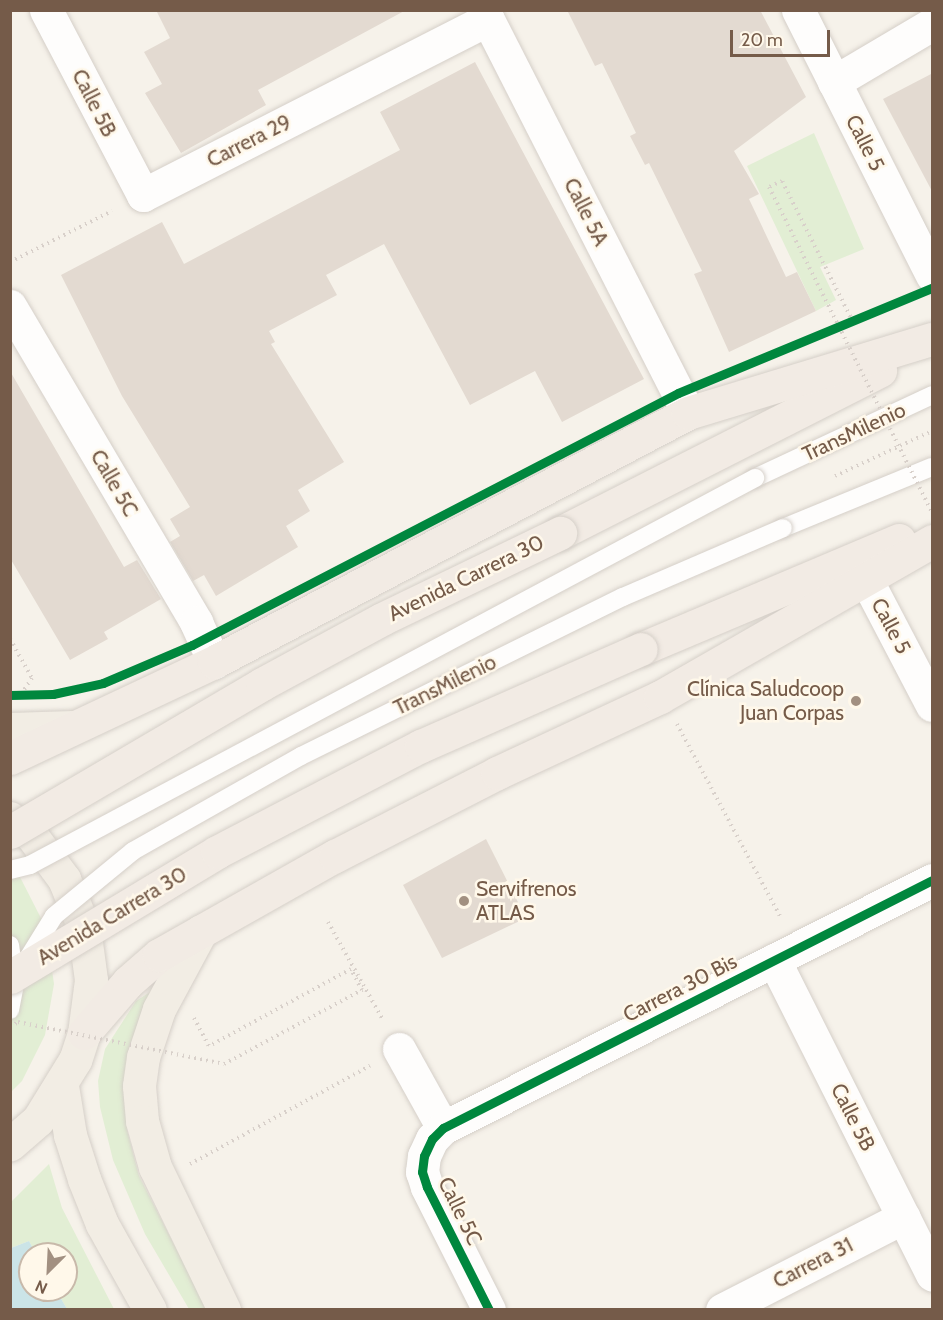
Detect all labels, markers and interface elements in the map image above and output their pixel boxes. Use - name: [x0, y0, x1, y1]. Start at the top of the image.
- scale bar: [733, 18, 834, 56]
- text: 20 m: [741, 29, 783, 51]
- street label: Calle 5B: [66, 65, 122, 141]
- street label: Carrera 29: [203, 109, 295, 173]
- street label: Calle 5: [840, 111, 890, 175]
- street label: Calle 5A: [558, 174, 614, 250]
- street label: TransMilenio: [798, 397, 910, 467]
- street label: Calle 5C: [85, 445, 143, 521]
- street label: Avenida Carrera 30: [384, 529, 548, 627]
- street label: Calle 5: [866, 594, 916, 658]
- street label: TransMilenio: [390, 649, 500, 721]
- place label: Clínica Saludcoop Juan Corpas: [687, 676, 844, 726]
- marker: Clínica Saludcoop Juan Corpas: [849, 694, 863, 708]
- street label: Avenida Carrera 30: [33, 861, 191, 971]
- place label: Servifrenos ATLAS: [476, 876, 576, 926]
- marker: Servifrenos ATLAS: [457, 894, 471, 908]
- street label: Carrera 30 Bis: [619, 949, 741, 1027]
- street label: Calle 5B: [825, 1079, 881, 1155]
- street label: Calle 5C: [433, 1173, 487, 1249]
- street label: Carrera 31: [769, 1232, 857, 1294]
- north arrow: [18, 1242, 78, 1302]
- text: N: [32, 1276, 50, 1298]

